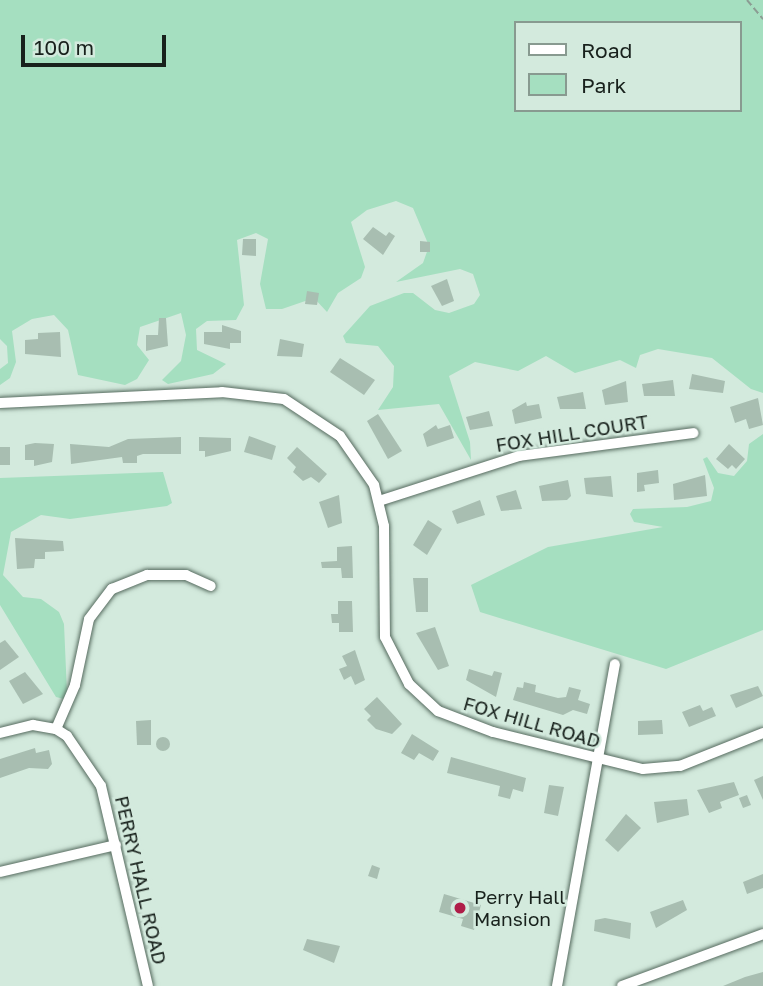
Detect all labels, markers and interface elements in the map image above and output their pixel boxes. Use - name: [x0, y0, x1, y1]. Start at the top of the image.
- scale bar: [24, 21, 170, 65]
- legend: [514, 21, 742, 112]
- text: 100 m: [34, 34, 94, 60]
- text: Road: [581, 37, 632, 63]
- text: Park: [581, 72, 626, 98]
- street label: FOX HILL COURT: [494, 410, 650, 456]
- street label: FOX HILL ROAD: [461, 692, 603, 752]
- street label: PERRY HALL ROAD: [110, 793, 172, 967]
- place label: Perry Hall Mansion: [474, 886, 565, 930]
- marker: Perry Hall Mansion: [452, 900, 468, 916]

